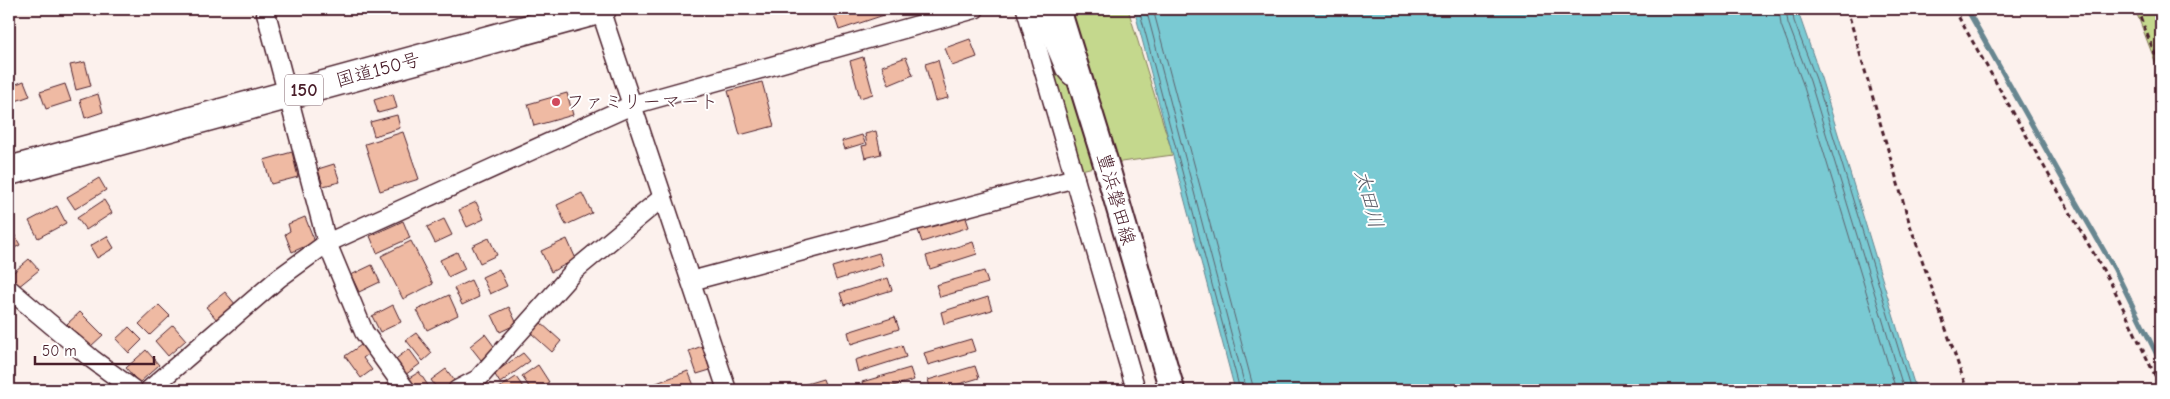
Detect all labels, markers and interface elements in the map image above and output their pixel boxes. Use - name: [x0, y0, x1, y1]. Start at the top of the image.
- street label: 国道150号: [333, 48, 423, 92]
- road number: 150: [285, 74, 323, 106]
- place label: ファミリーマート: [566, 91, 718, 113]
- marker: ファミリーマート: [550, 96, 562, 108]
- street label: 豊浜磐田線: [1092, 150, 1140, 248]
- water label: 太田川: [1350, 167, 1388, 231]
- scale bar: [35, 334, 154, 366]
- text: 50 m: [42, 342, 77, 360]

